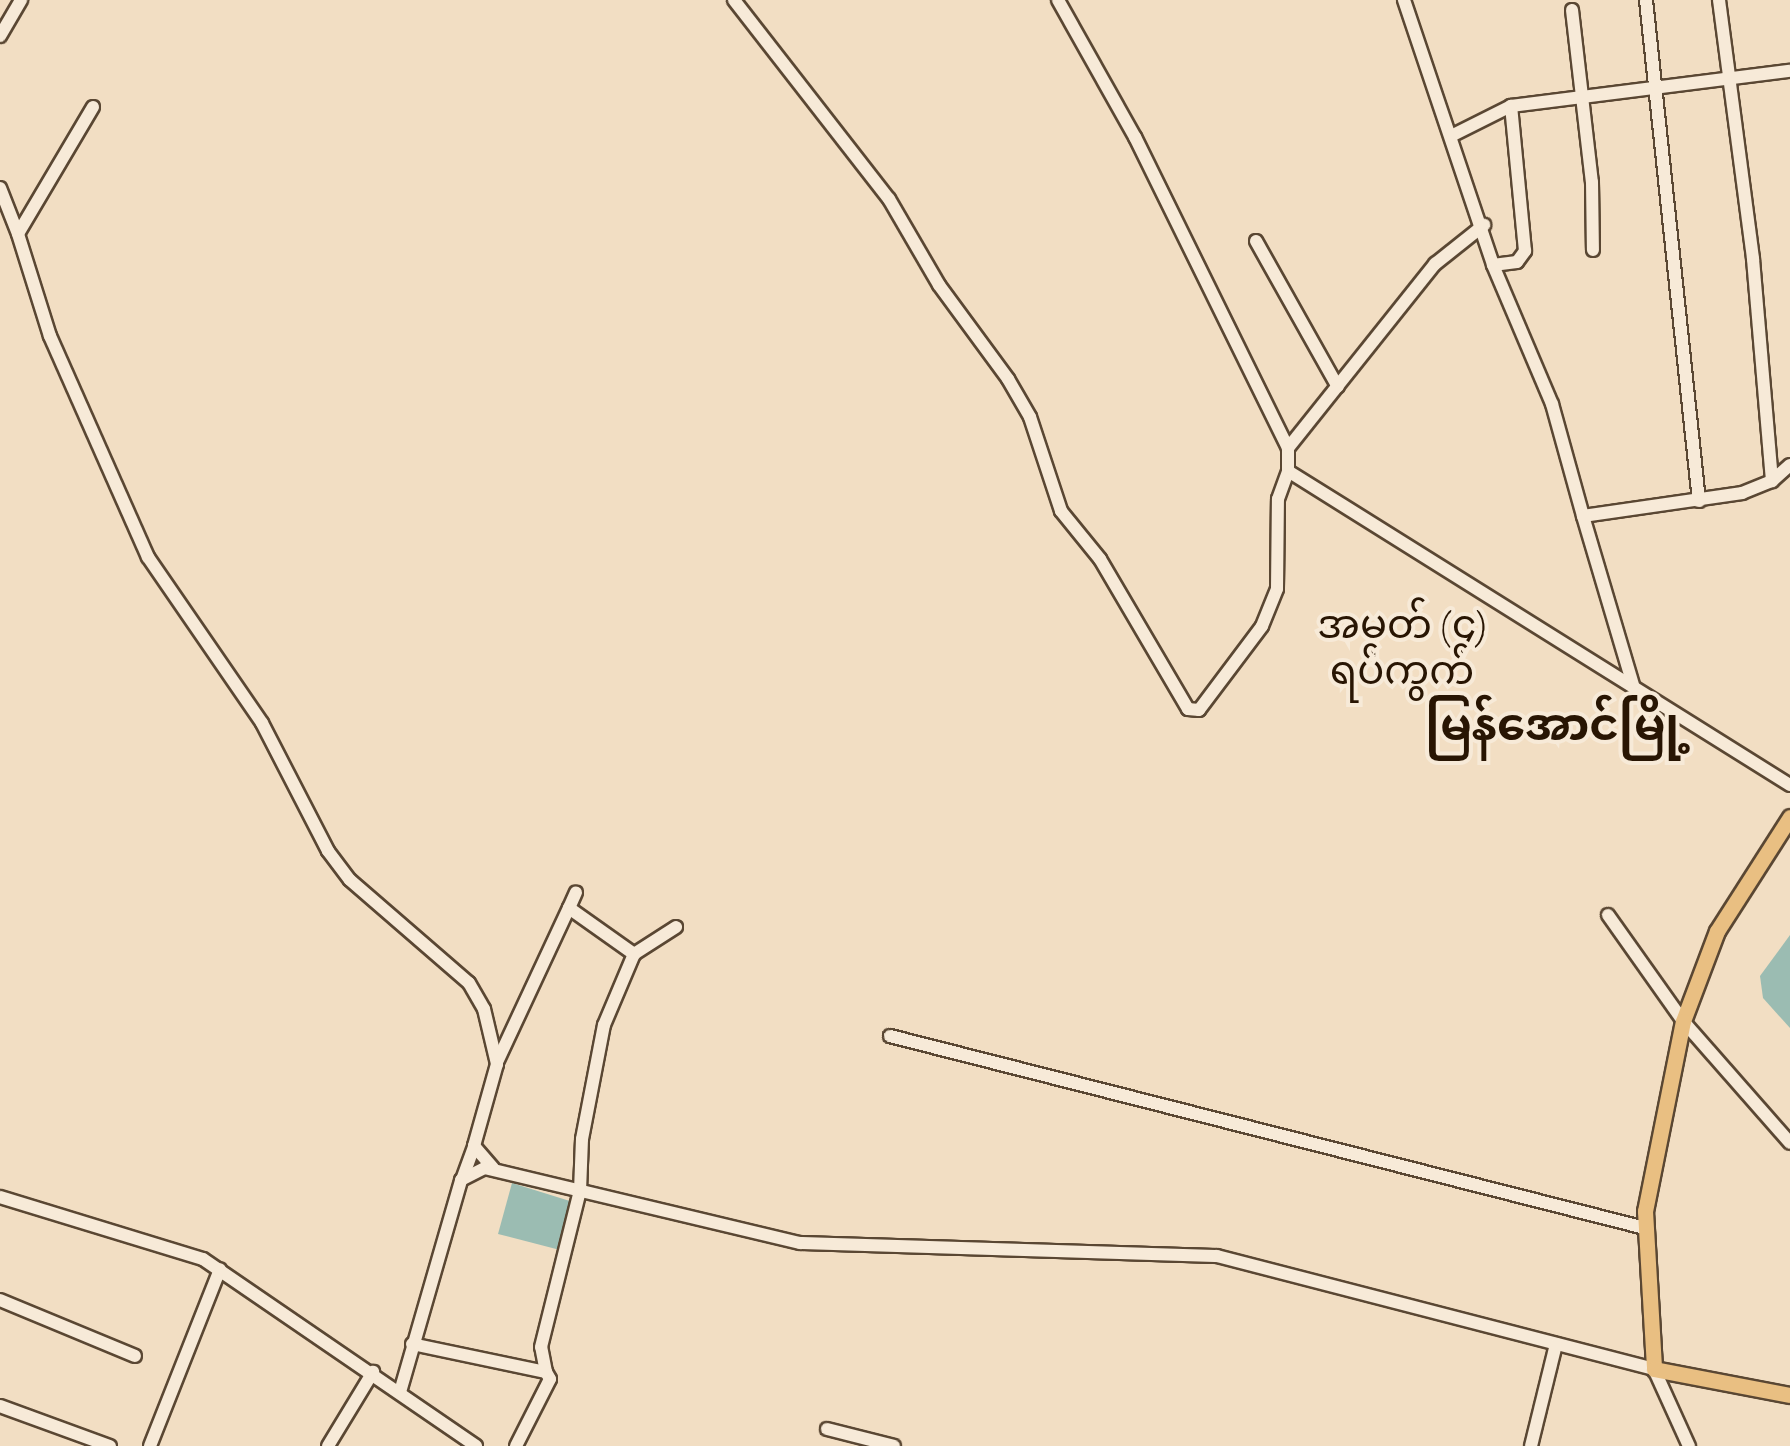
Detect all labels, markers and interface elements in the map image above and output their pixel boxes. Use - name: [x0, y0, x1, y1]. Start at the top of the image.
- district label: အမှတ် (၄) ရပ်ကွက်: [1317, 602, 1487, 696]
- district label: မြန်အောင်မြို့: [1425, 700, 1691, 754]

